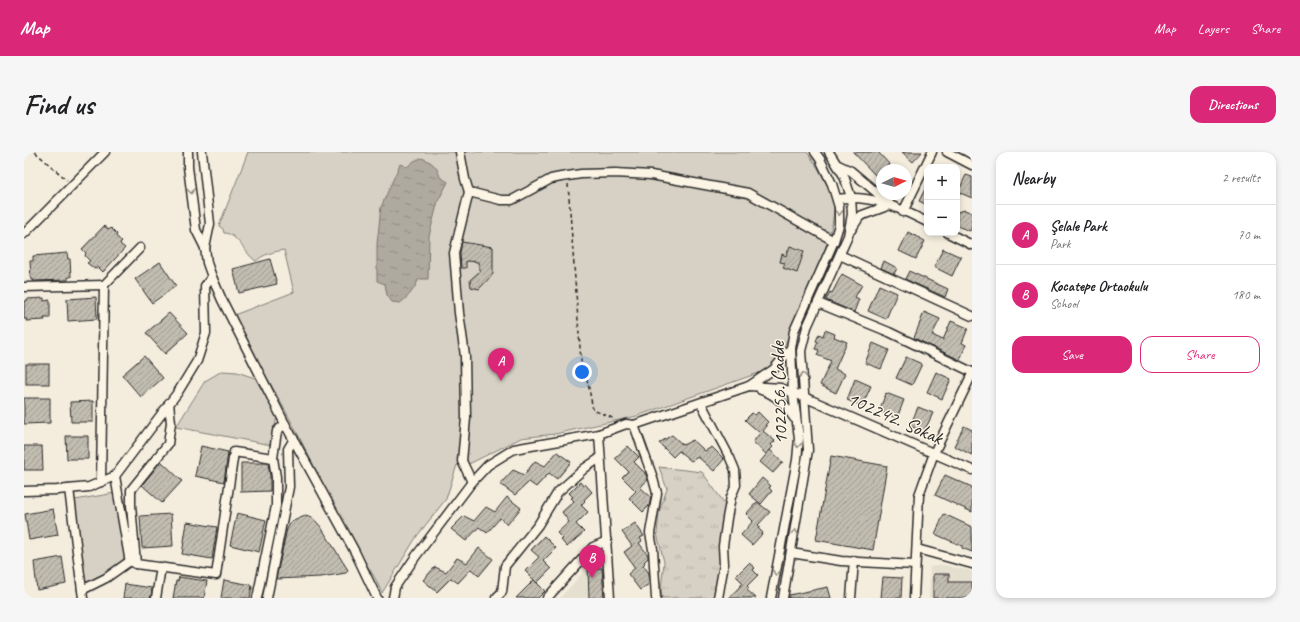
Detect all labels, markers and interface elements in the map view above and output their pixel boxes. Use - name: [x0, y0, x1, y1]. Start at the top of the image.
- text: Map: [20, 16, 50, 40]
- text: Map: [1154, 20, 1176, 37]
- text: Layers: [1198, 20, 1229, 37]
- text: Share: [1251, 20, 1280, 37]
- button: Directions: [1190, 86, 1276, 123]
- text: Find us: [24, 87, 94, 122]
- north arrow: [876, 164, 912, 200]
- map controls: [924, 164, 960, 236]
- button: +: [924, 164, 960, 200]
- text: Nearby: [1012, 168, 1055, 189]
- text: 2 results: [1222, 170, 1260, 186]
- one-way arrow: [187, 188, 196, 194]
- button: −: [924, 200, 960, 236]
- one-way arrow: [835, 210, 843, 216]
- text: Şelale Park: [1050, 217, 1107, 236]
- text: A: [1022, 227, 1028, 243]
- text: 70 m: [1238, 227, 1260, 243]
- text: Park: [1050, 236, 1071, 252]
- text: Kocatepe Ortaokulu: [1050, 277, 1147, 296]
- text: B: [1022, 287, 1028, 303]
- text: 180 m: [1232, 287, 1260, 303]
- text: School: [1050, 296, 1078, 312]
- button: Save: [1012, 336, 1132, 373]
- button: Share: [1140, 336, 1260, 373]
- street label: 102256. Cadde: [765, 339, 793, 445]
- pin: A: [488, 348, 514, 381]
- your location: [572, 362, 592, 382]
- one-way arrow: [798, 372, 807, 378]
- street label: 102242. Sokak: [843, 386, 948, 451]
- one-way arrow: [794, 442, 803, 448]
- one-way arrow: [790, 529, 798, 535]
- pin: B: [579, 545, 605, 578]
- one-way arrow: [772, 570, 780, 577]

